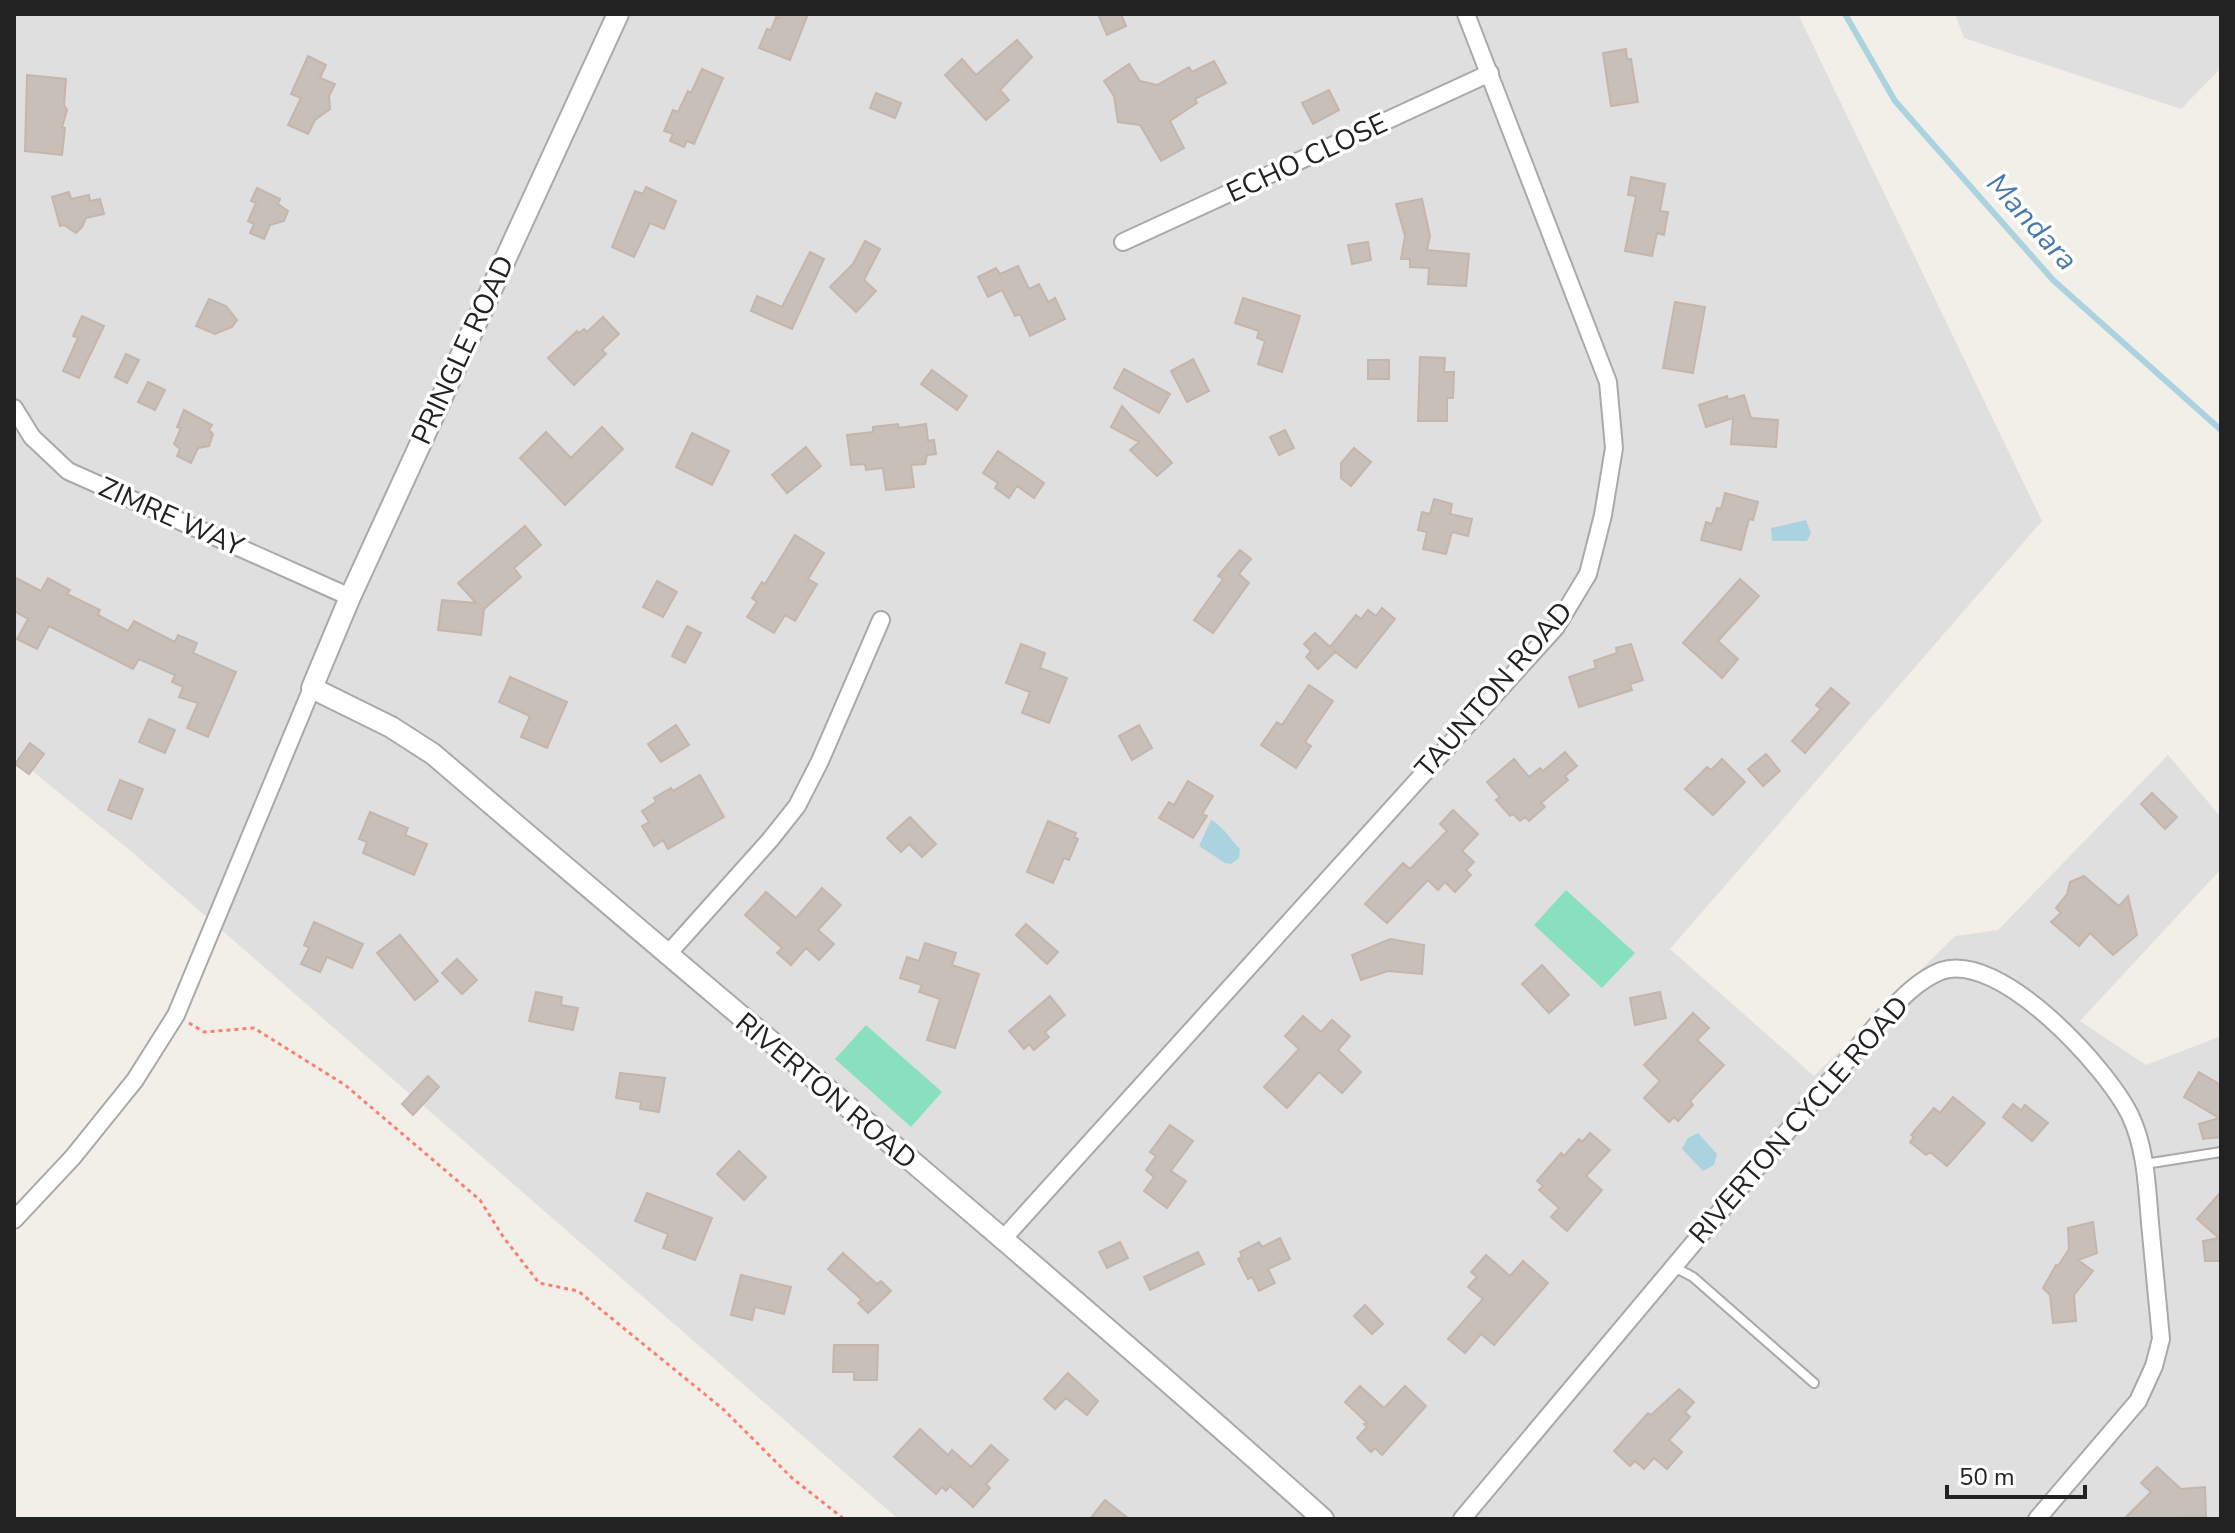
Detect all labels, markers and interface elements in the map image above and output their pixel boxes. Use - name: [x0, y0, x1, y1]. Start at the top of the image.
- street label: ECHO CLOSE: [1221, 104, 1393, 212]
- water label: Mandara: [1977, 164, 2087, 280]
- street label: PRINGLE ROAD: [403, 249, 523, 451]
- street label: ZIMRE WAY: [93, 468, 250, 566]
- street label: TAUNTON ROAD: [1407, 594, 1581, 786]
- street label: RIVERTON CYCLE ROAD: [1681, 988, 1917, 1252]
- street label: RIVERTON ROAD: [727, 1004, 925, 1178]
- scale bar: [1947, 1449, 2085, 1499]
- text: 50 m: [1959, 1461, 2015, 1493]

